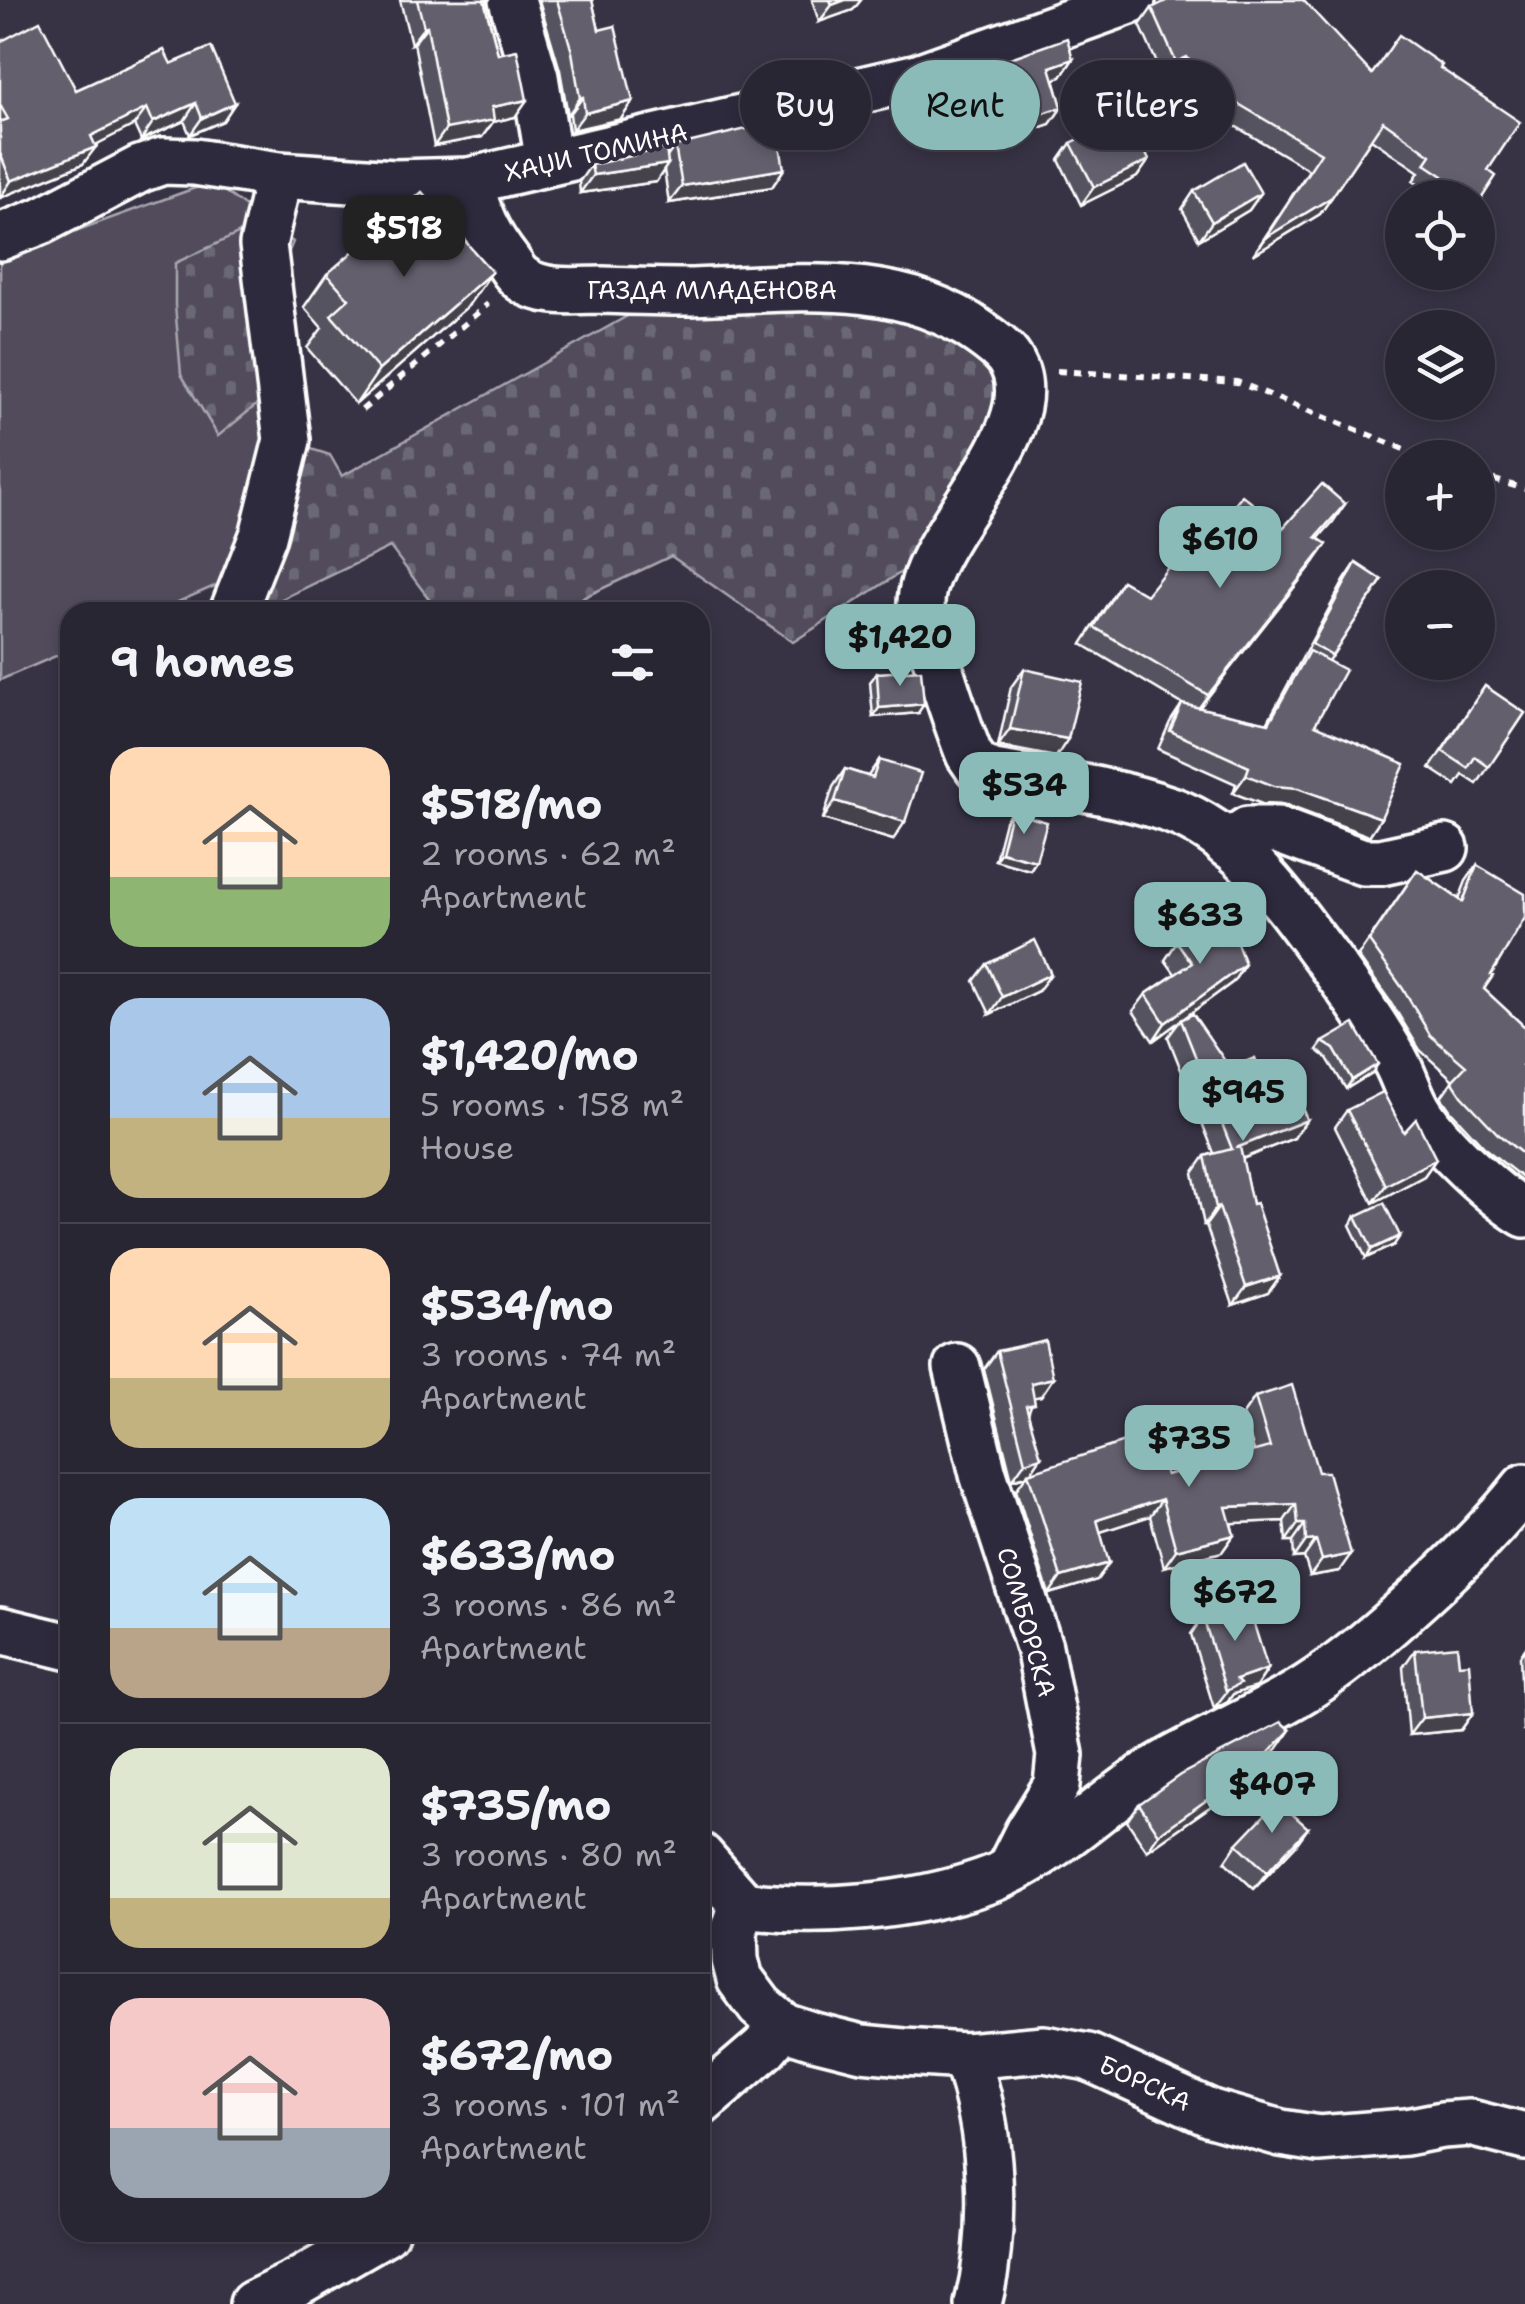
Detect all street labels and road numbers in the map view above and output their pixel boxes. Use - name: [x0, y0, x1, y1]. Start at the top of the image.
- street label: ХАЏИ ТОМИНА: [501, 114, 691, 190]
- street label: ГАЗДА МЛАДЕНОВА: [587, 273, 837, 307]
- street label: СОМБОРСКА: [989, 1543, 1065, 1701]
- street label: БОРСКА: [1094, 2047, 1196, 2119]

